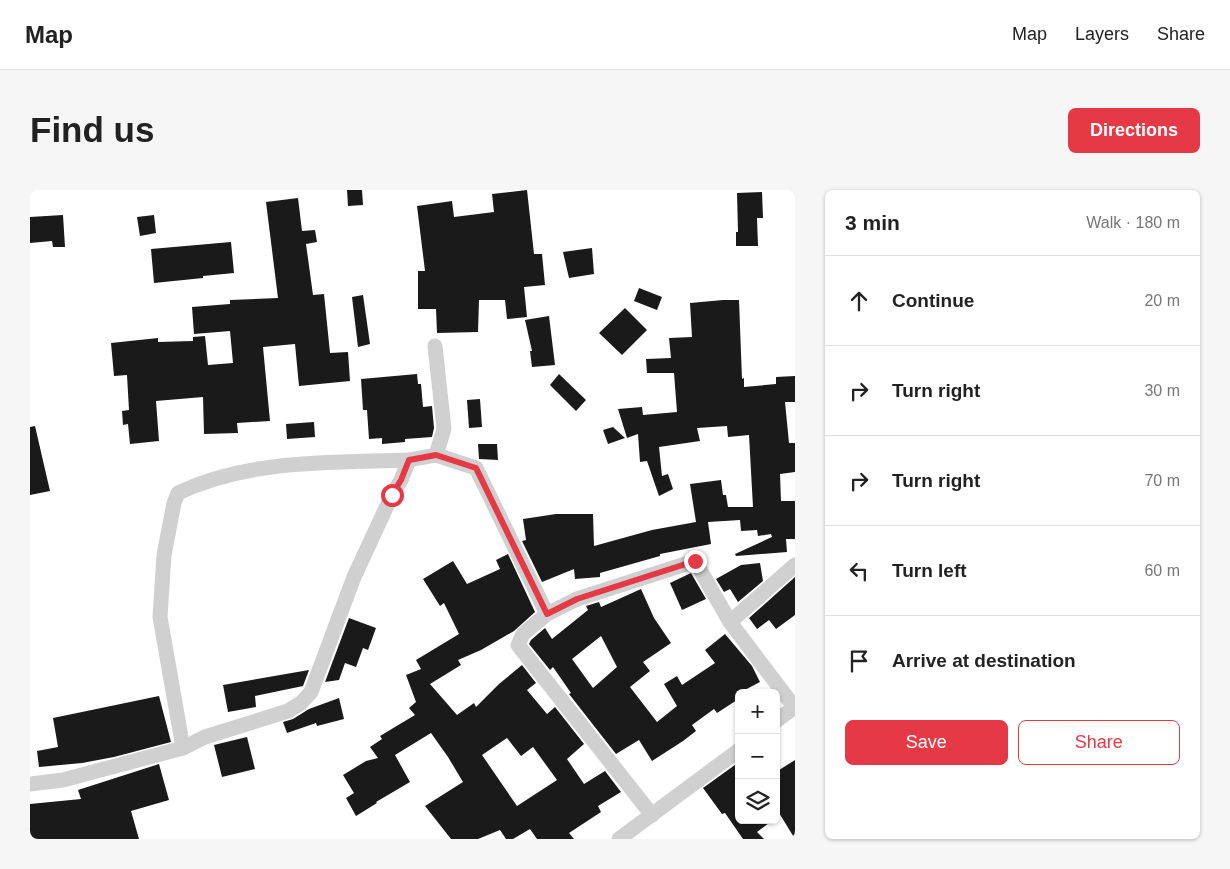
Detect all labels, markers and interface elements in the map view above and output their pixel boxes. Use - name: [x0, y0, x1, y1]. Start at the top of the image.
- text: Map: [25, 21, 73, 48]
- text: Map: [1012, 24, 1047, 44]
- text: Layers: [1075, 24, 1129, 44]
- text: Share: [1157, 24, 1205, 44]
- button: Directions: [1068, 108, 1200, 153]
- text: Find us: [30, 110, 154, 149]
- text: 3 min: [845, 211, 900, 234]
- text: Walk · 180 m: [1086, 214, 1180, 231]
- icon: ahead: [845, 287, 873, 315]
- text: Continue: [892, 290, 974, 311]
- text: 20 m: [1144, 292, 1180, 309]
- icon: right: [845, 377, 873, 405]
- text: Turn right: [892, 380, 980, 401]
- text: 30 m: [1144, 382, 1180, 399]
- icon: right: [845, 467, 873, 495]
- text: Turn right: [892, 470, 980, 491]
- text: 70 m: [1144, 472, 1180, 489]
- route start: [381, 484, 404, 507]
- route end: [684, 550, 707, 573]
- icon: left: [845, 557, 873, 585]
- text: Turn left: [892, 560, 967, 581]
- text: 60 m: [1144, 562, 1180, 579]
- icon: arrive: [845, 647, 873, 675]
- text: Arrive at destination: [892, 650, 1076, 671]
- map controls: [735, 689, 780, 824]
- button: +: [735, 689, 780, 734]
- button: Save: [845, 720, 1008, 765]
- button: Share: [1018, 720, 1180, 765]
- button: −: [735, 734, 780, 779]
- button: layers: [735, 779, 780, 824]

